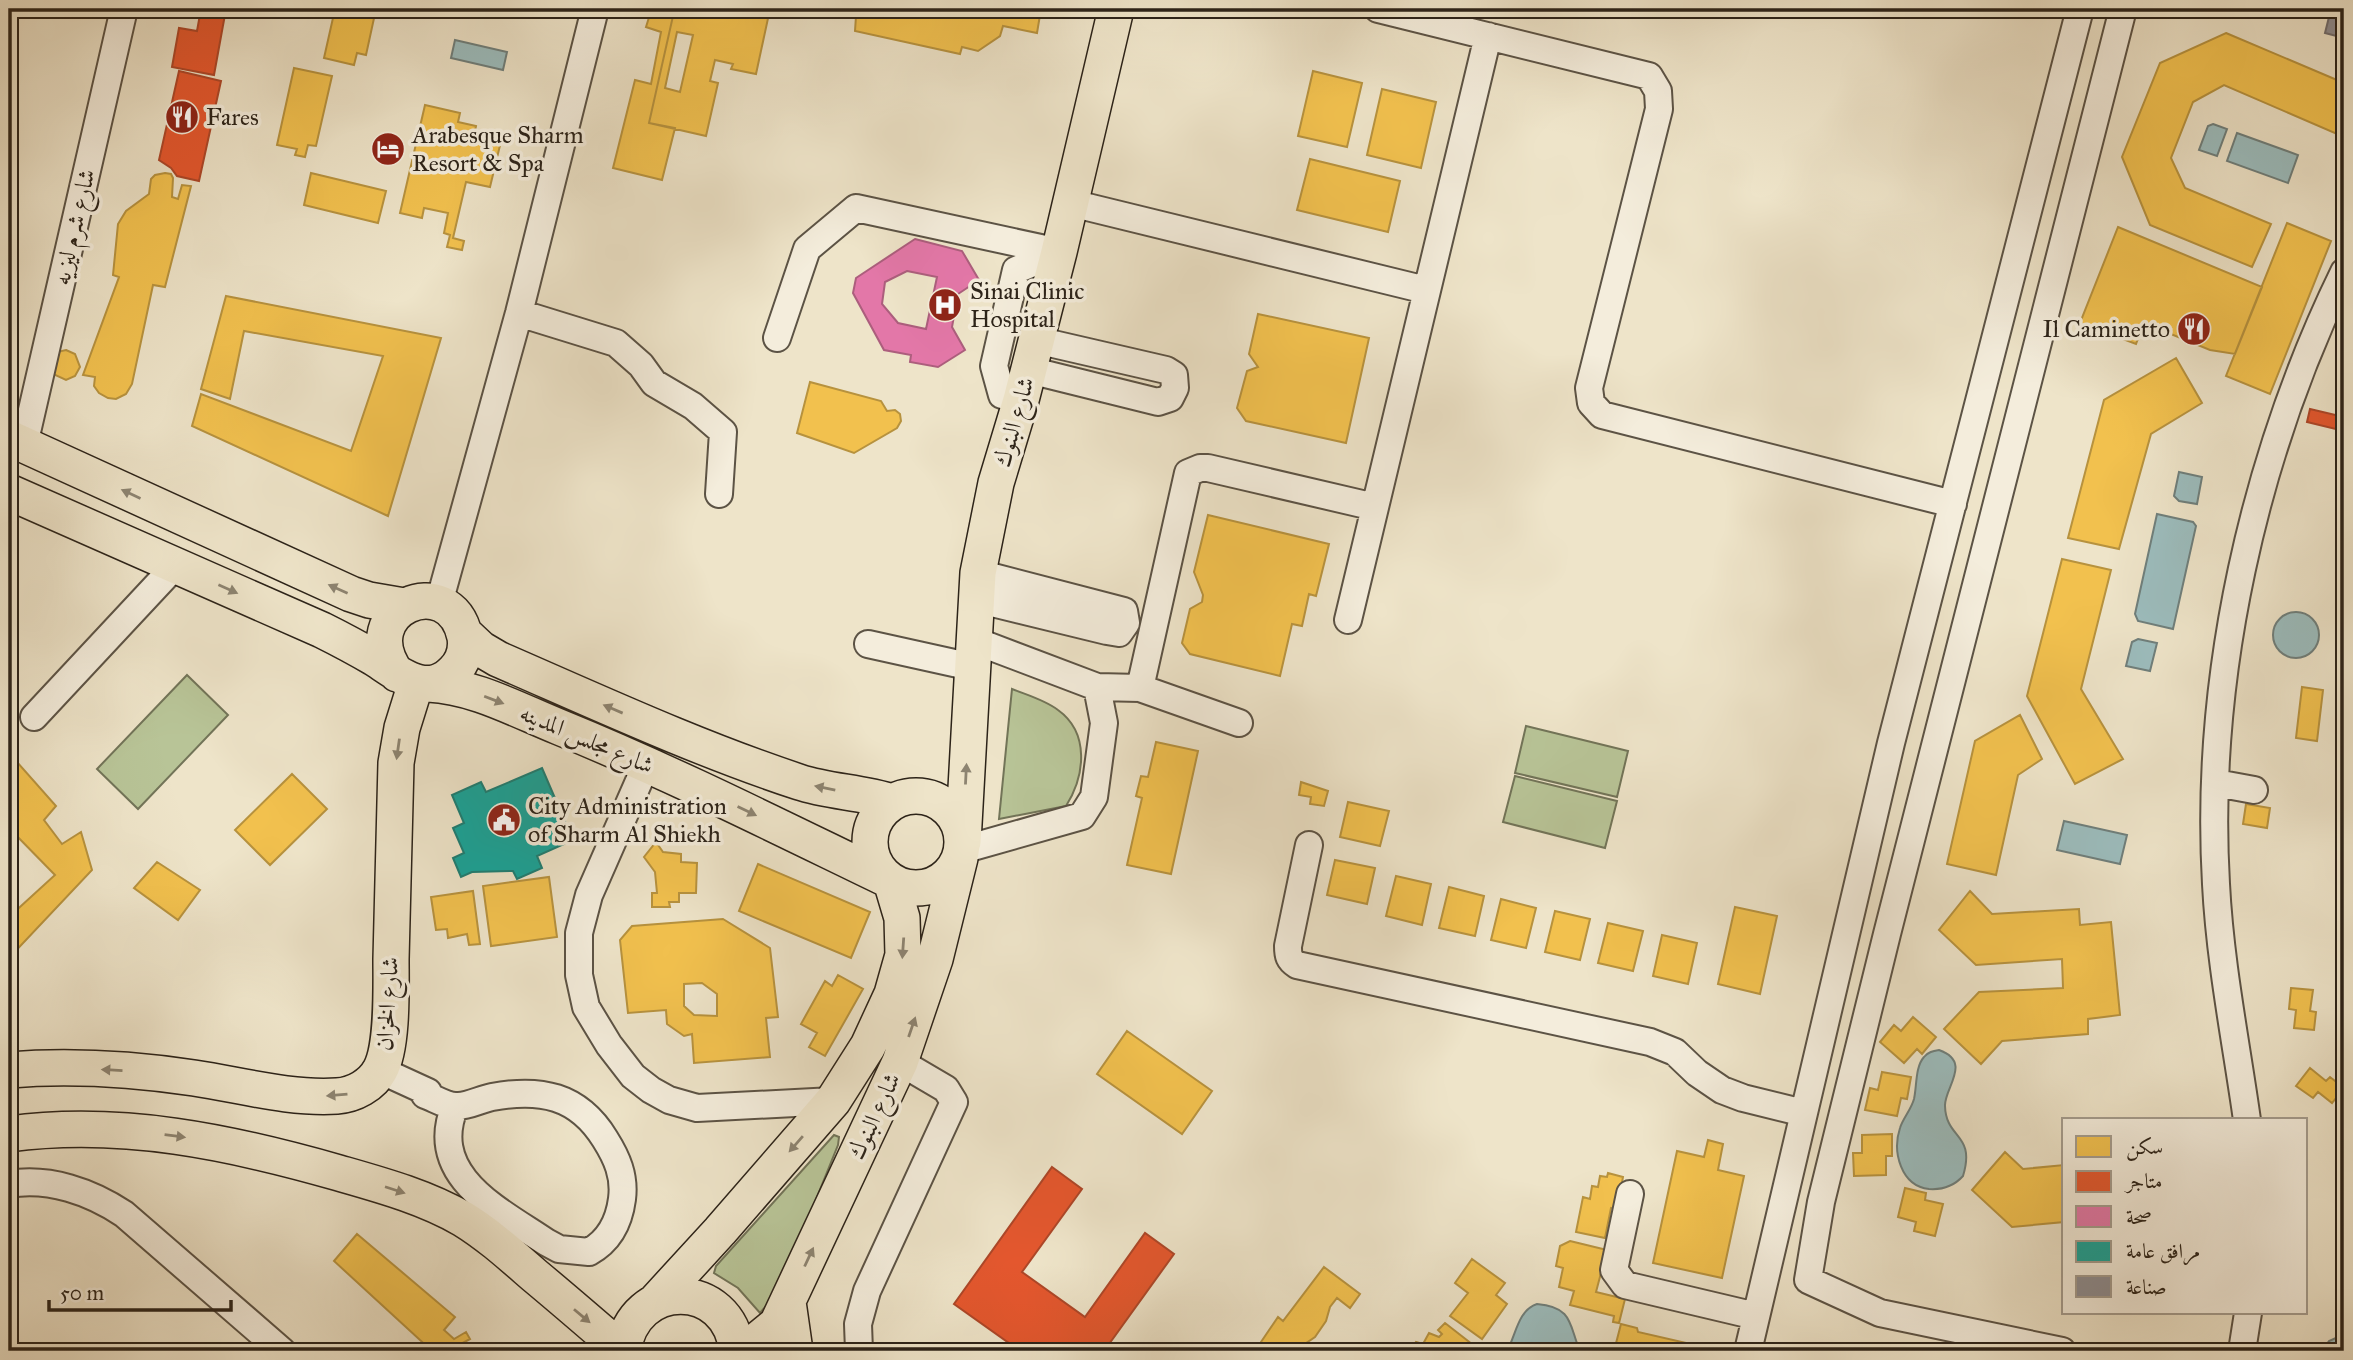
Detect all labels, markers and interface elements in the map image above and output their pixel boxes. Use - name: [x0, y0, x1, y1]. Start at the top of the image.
- restaurant icon: Fares: [163, 98, 201, 136]
- place label: Fares: [206, 102, 259, 132]
- place label: Arabesque Sharm Resort & Spa: [411, 120, 584, 178]
- hotel icon: Arabesque Sharm Resort & Spa: [369, 130, 407, 168]
- street label: شارع شرم ليزيه: [46, 166, 108, 289]
- place label: Sinai Clinic Hospital: [970, 276, 1084, 334]
- hospital icon: Sinai Clinic Hospital: [926, 286, 964, 324]
- restaurant icon: Il Caminetto: [2175, 310, 2213, 348]
- place label: Il Caminetto: [2043, 314, 2170, 344]
- street label: شارع البنوك: [987, 374, 1046, 472]
- one-way arrow: [121, 488, 141, 500]
- one-way arrow: [218, 583, 238, 595]
- one-way arrow: [328, 583, 349, 594]
- one-way arrow: [484, 695, 505, 706]
- street label: شارع مجلس المدينه: [514, 697, 658, 785]
- one-way arrow: [602, 703, 623, 714]
- one-way arrow: [392, 738, 403, 760]
- one-way arrow: [961, 763, 972, 785]
- one-way arrow: [814, 783, 836, 794]
- place label: City Administration of Sharm Al Shiekh: [528, 791, 727, 849]
- public building icon: City Administration of Sharm Al Shiekh: [485, 801, 523, 839]
- one-way arrow: [737, 806, 757, 817]
- one-way arrow: [897, 937, 908, 959]
- street label: شارع الخزان: [369, 956, 410, 1052]
- one-way arrow: [907, 1017, 918, 1038]
- one-way arrow: [101, 1064, 123, 1075]
- street label: شارع البنوك: [841, 1068, 912, 1166]
- one-way arrow: [326, 1090, 348, 1101]
- legend: [2062, 1118, 2308, 1314]
- one-way arrow: [164, 1130, 186, 1141]
- text: سكن: [2126, 1134, 2163, 1161]
- one-way arrow: [789, 1136, 804, 1153]
- text: متاجر: [2124, 1168, 2163, 1194]
- one-way arrow: [385, 1185, 406, 1196]
- text: صحة: [2126, 1204, 2152, 1230]
- text: مرافق عامة: [2126, 1238, 2200, 1266]
- one-way arrow: [803, 1247, 814, 1267]
- scale bar: [49, 1269, 231, 1313]
- text: صناعة: [2126, 1274, 2167, 1300]
- text: 50 m: [60, 1280, 105, 1306]
- one-way arrow: [573, 1308, 591, 1324]

